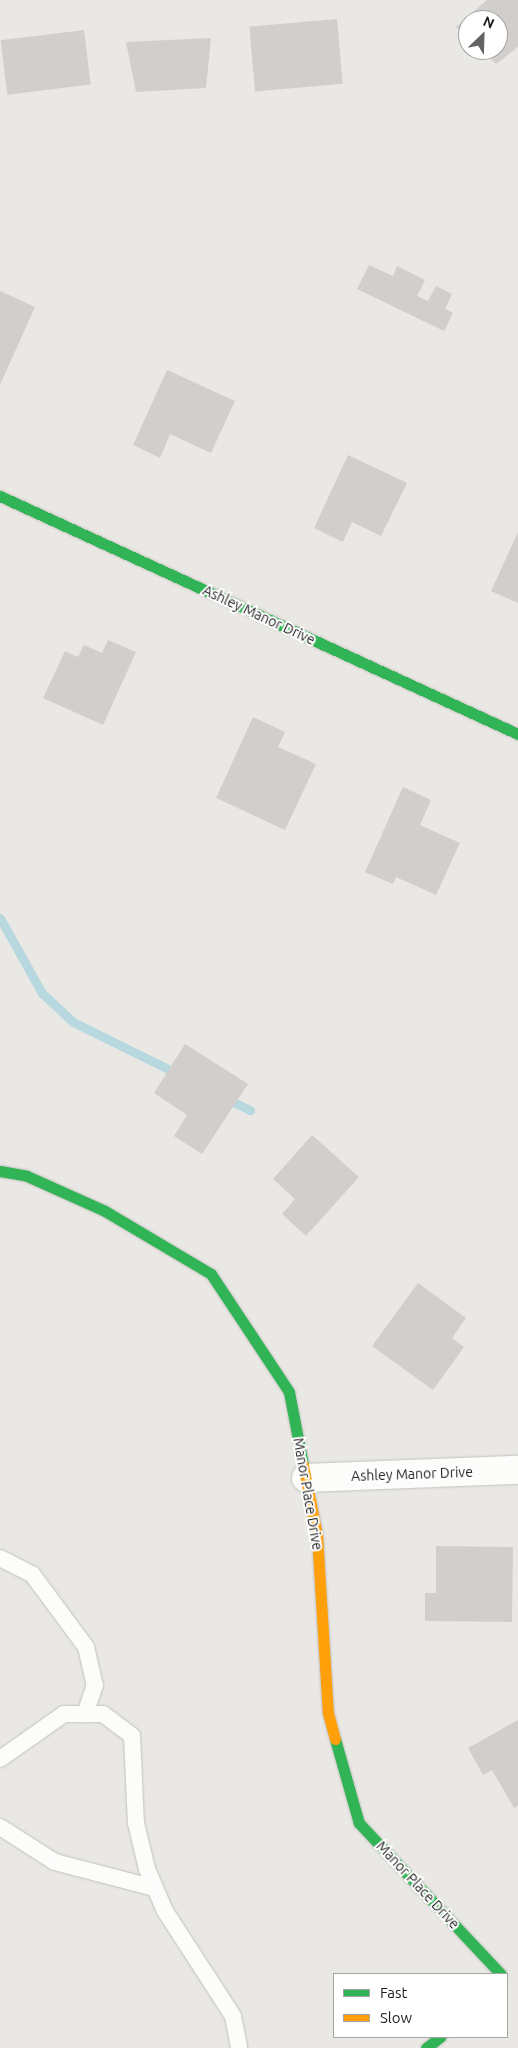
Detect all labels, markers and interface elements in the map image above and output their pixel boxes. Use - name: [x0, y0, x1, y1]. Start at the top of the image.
- north arrow: [458, 10, 508, 60]
- text: N: [481, 13, 497, 32]
- street label: Ashley Manor Drive: [200, 582, 318, 648]
- street label: Manor Place Drive: [290, 1436, 326, 1552]
- street label: Ashley Manor Drive: [351, 1463, 473, 1485]
- street label: Manor Place Drive: [373, 1838, 463, 1932]
- legend: [333, 1973, 508, 2038]
- text: Fast: [380, 1984, 407, 2001]
- text: Slow: [380, 2009, 412, 2026]

